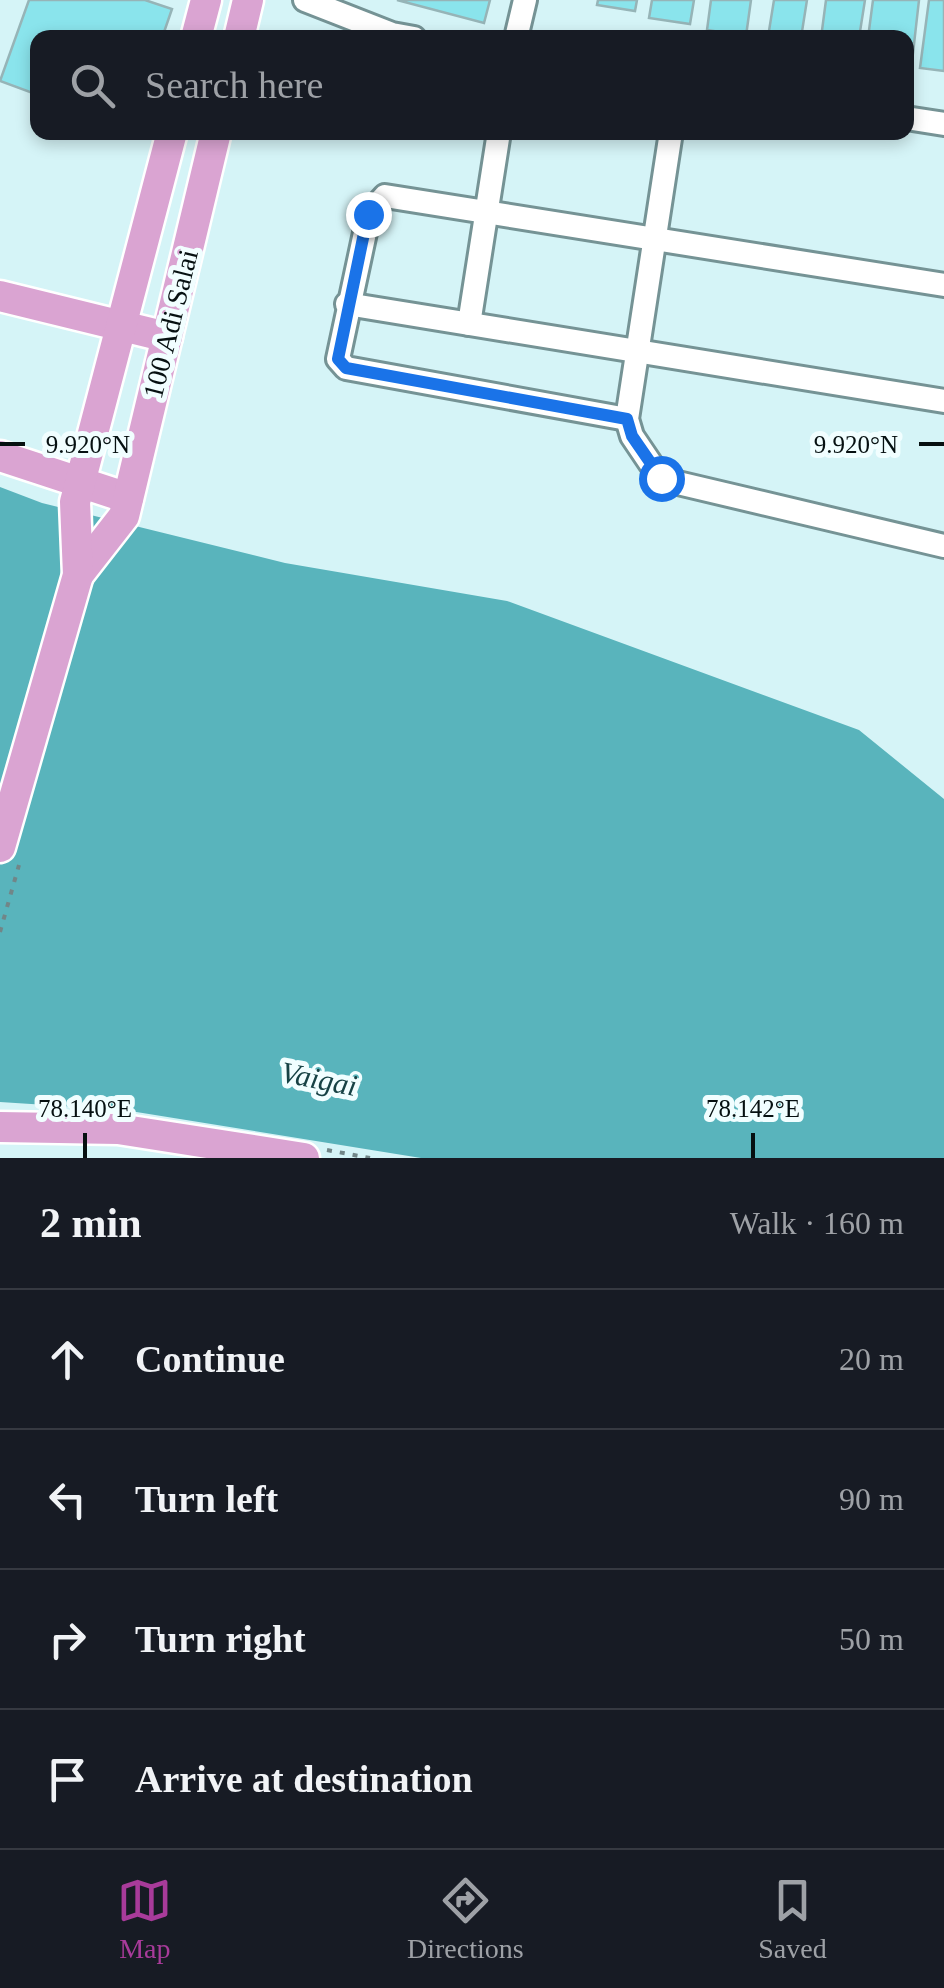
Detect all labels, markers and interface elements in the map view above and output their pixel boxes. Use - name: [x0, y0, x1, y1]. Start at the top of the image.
- search box: [30, 30, 914, 140]
- icon: search: [65, 58, 120, 113]
- text: Search here: [145, 64, 323, 106]
- route end: [346, 192, 392, 238]
- street label: 100 Adi Salai: [137, 246, 204, 402]
- text: 9.920°N: [46, 431, 130, 458]
- text: 9.920°N: [814, 431, 898, 458]
- route start: [639, 456, 685, 502]
- water label: Vaigai: [278, 1055, 360, 1102]
- text: 78.140°E: [38, 1095, 132, 1122]
- text: 78.142°E: [706, 1095, 800, 1122]
- text: 2 min: [40, 1200, 142, 1246]
- text: Walk · 160 m: [730, 1205, 904, 1241]
- icon: ahead: [40, 1332, 95, 1387]
- text: Continue: [135, 1338, 285, 1380]
- text: 20 m: [839, 1341, 904, 1377]
- icon: left: [40, 1472, 95, 1527]
- text: Turn left: [135, 1478, 278, 1520]
- text: 90 m: [839, 1481, 904, 1517]
- icon: right: [40, 1612, 95, 1667]
- text: Turn right: [135, 1618, 306, 1660]
- text: 50 m: [839, 1621, 904, 1657]
- icon: arrive: [40, 1752, 95, 1807]
- text: Arrive at destination: [135, 1758, 473, 1800]
- tab: Map: [117, 1873, 172, 1965]
- tab: Directions: [407, 1873, 524, 1965]
- tab: Saved: [758, 1873, 827, 1965]

